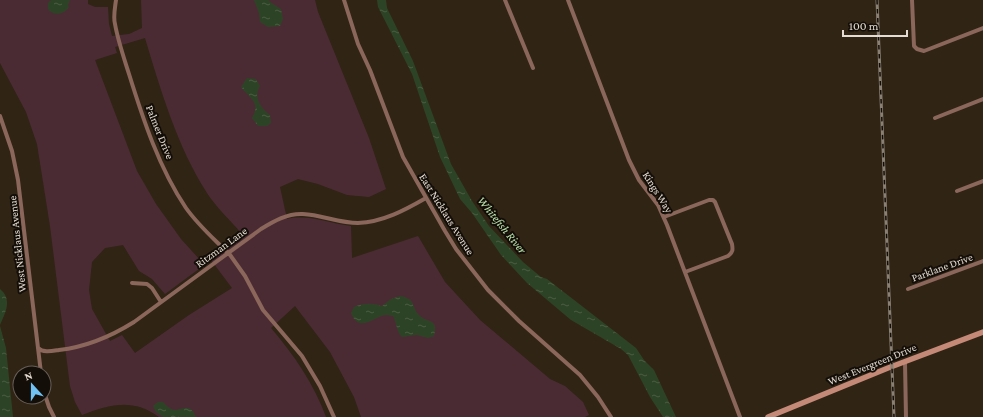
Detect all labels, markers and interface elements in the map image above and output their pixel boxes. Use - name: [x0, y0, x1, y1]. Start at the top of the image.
- scale bar: [843, 12, 907, 38]
- text: 100 m: [849, 19, 879, 33]
- street label: Palmer Drive: [144, 103, 176, 161]
- street label: Kings Way: [640, 169, 676, 216]
- street label: East Nicklaus Avenue: [417, 171, 477, 257]
- water label: Whitefish River: [475, 194, 530, 257]
- street label: West Nicklaus Avenue: [6, 195, 28, 293]
- street label: Ritzman Lane: [193, 224, 249, 270]
- street label: Parklane Drive: [910, 250, 974, 284]
- street label: West Evergreen Drive: [826, 341, 918, 388]
- north arrow: [12, 365, 52, 405]
- text: N: [23, 369, 35, 383]

